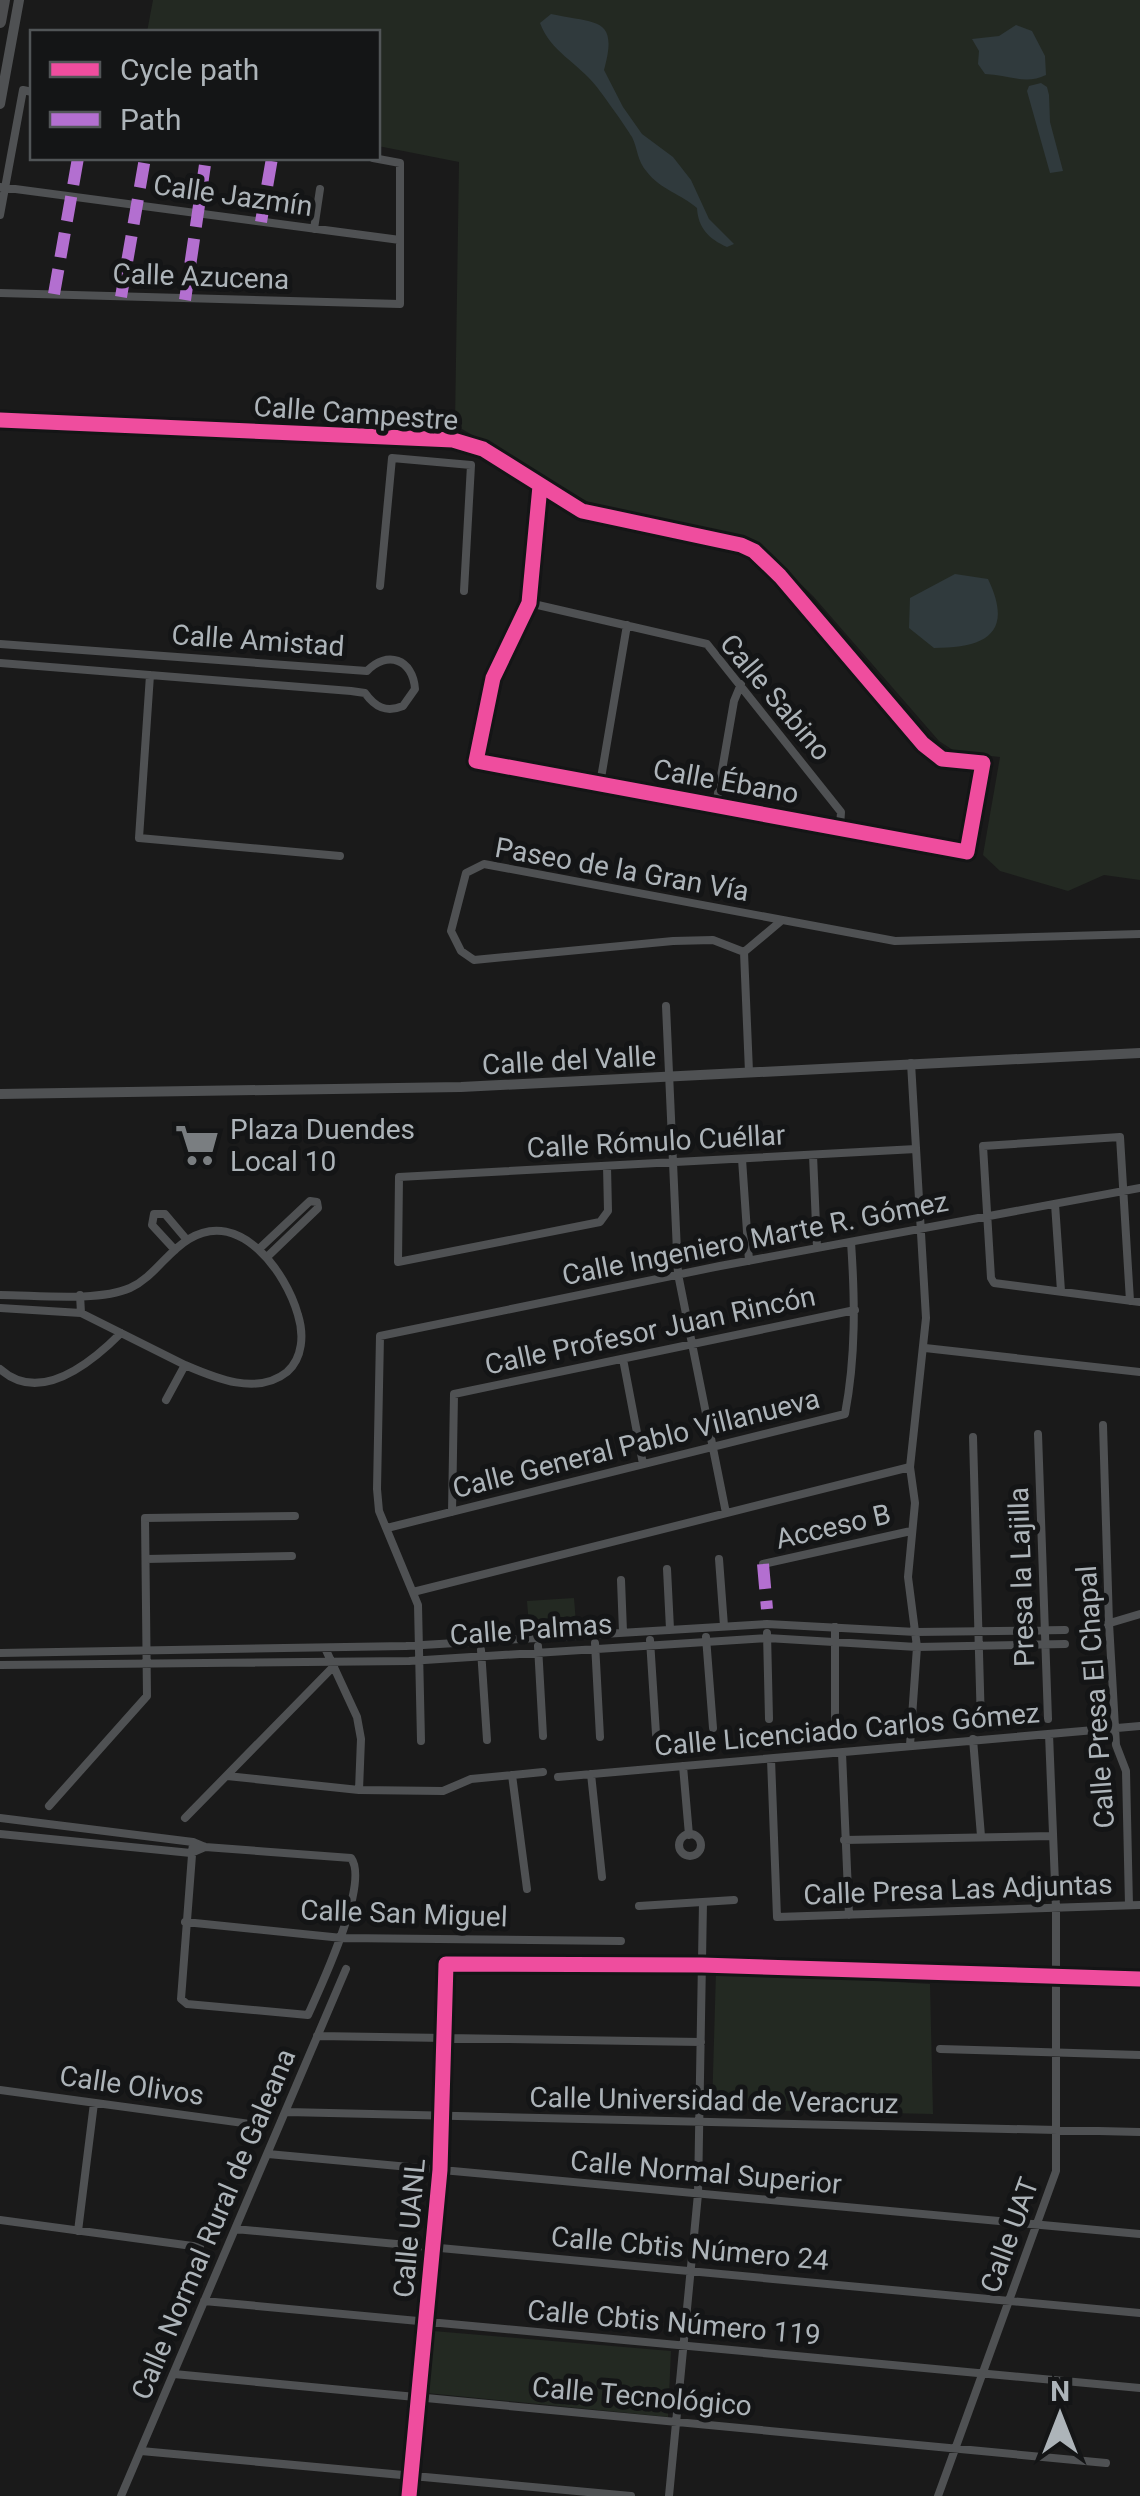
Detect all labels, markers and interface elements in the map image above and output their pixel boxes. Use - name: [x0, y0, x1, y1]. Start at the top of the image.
- legend: [30, 30, 380, 160]
- text: Cycle path: [120, 52, 259, 87]
- text: Path: [120, 102, 181, 137]
- street label: Calle Jazmín: [151, 168, 315, 223]
- street label: Calle Azucena: [112, 257, 290, 296]
- street label: Calle Campestre: [252, 390, 459, 437]
- street label: Calle Amistad: [170, 618, 345, 663]
- street label: Calle Sabino: [713, 627, 838, 767]
- street label: Calle Ébano: [651, 752, 801, 811]
- street label: Paseo de la Gran Vía: [492, 831, 751, 908]
- street label: Calle del Valle: [481, 1039, 657, 1082]
- place label: Plaza Duendes Local 10: [230, 1113, 415, 1178]
- street label: Calle Rómulo Cuéllar: [526, 1118, 787, 1165]
- supermarket icon: Plaza Duendes Local 10: [173, 1121, 221, 1169]
- street label: Calle Ingeniero Marte R. Gómez: [559, 1185, 951, 1292]
- street label: Calle Profesor Juan Rincón: [482, 1279, 818, 1382]
- street label: Calle General Pablo Villanueva: [449, 1382, 823, 1505]
- street label: Presa la Lajilla: [1002, 1486, 1041, 1668]
- street label: Acceso B: [772, 1497, 894, 1556]
- street label: Calle Presa El Chapal: [1070, 1564, 1121, 1830]
- street label: Calle Palmas: [449, 1607, 613, 1652]
- street label: Calle Licenciado Carlos Gómez: [653, 1696, 1041, 1763]
- street label: Calle Presa Las Adjuntas: [803, 1868, 1113, 1911]
- street label: Calle San Miguel: [300, 1893, 508, 1934]
- street label: Calle Normal Rural de Galeana: [124, 2044, 302, 2405]
- street label: Calle Olivos: [58, 2059, 206, 2112]
- street label: Calle Universidad de Veracruz: [529, 2081, 899, 2120]
- street label: Calle Normal Superior: [569, 2144, 843, 2201]
- street label: Calle UANL: [387, 2157, 432, 2299]
- street label: Calle UAT: [973, 2173, 1046, 2297]
- street label: Calle Cbtis Número 24: [550, 2220, 830, 2277]
- street label: Calle Cbtis Número 119: [526, 2293, 822, 2352]
- north arrow: [1010, 2366, 1110, 2466]
- street label: Calle Tecnológico: [531, 2370, 753, 2423]
- text: N: [1050, 2375, 1070, 2408]

